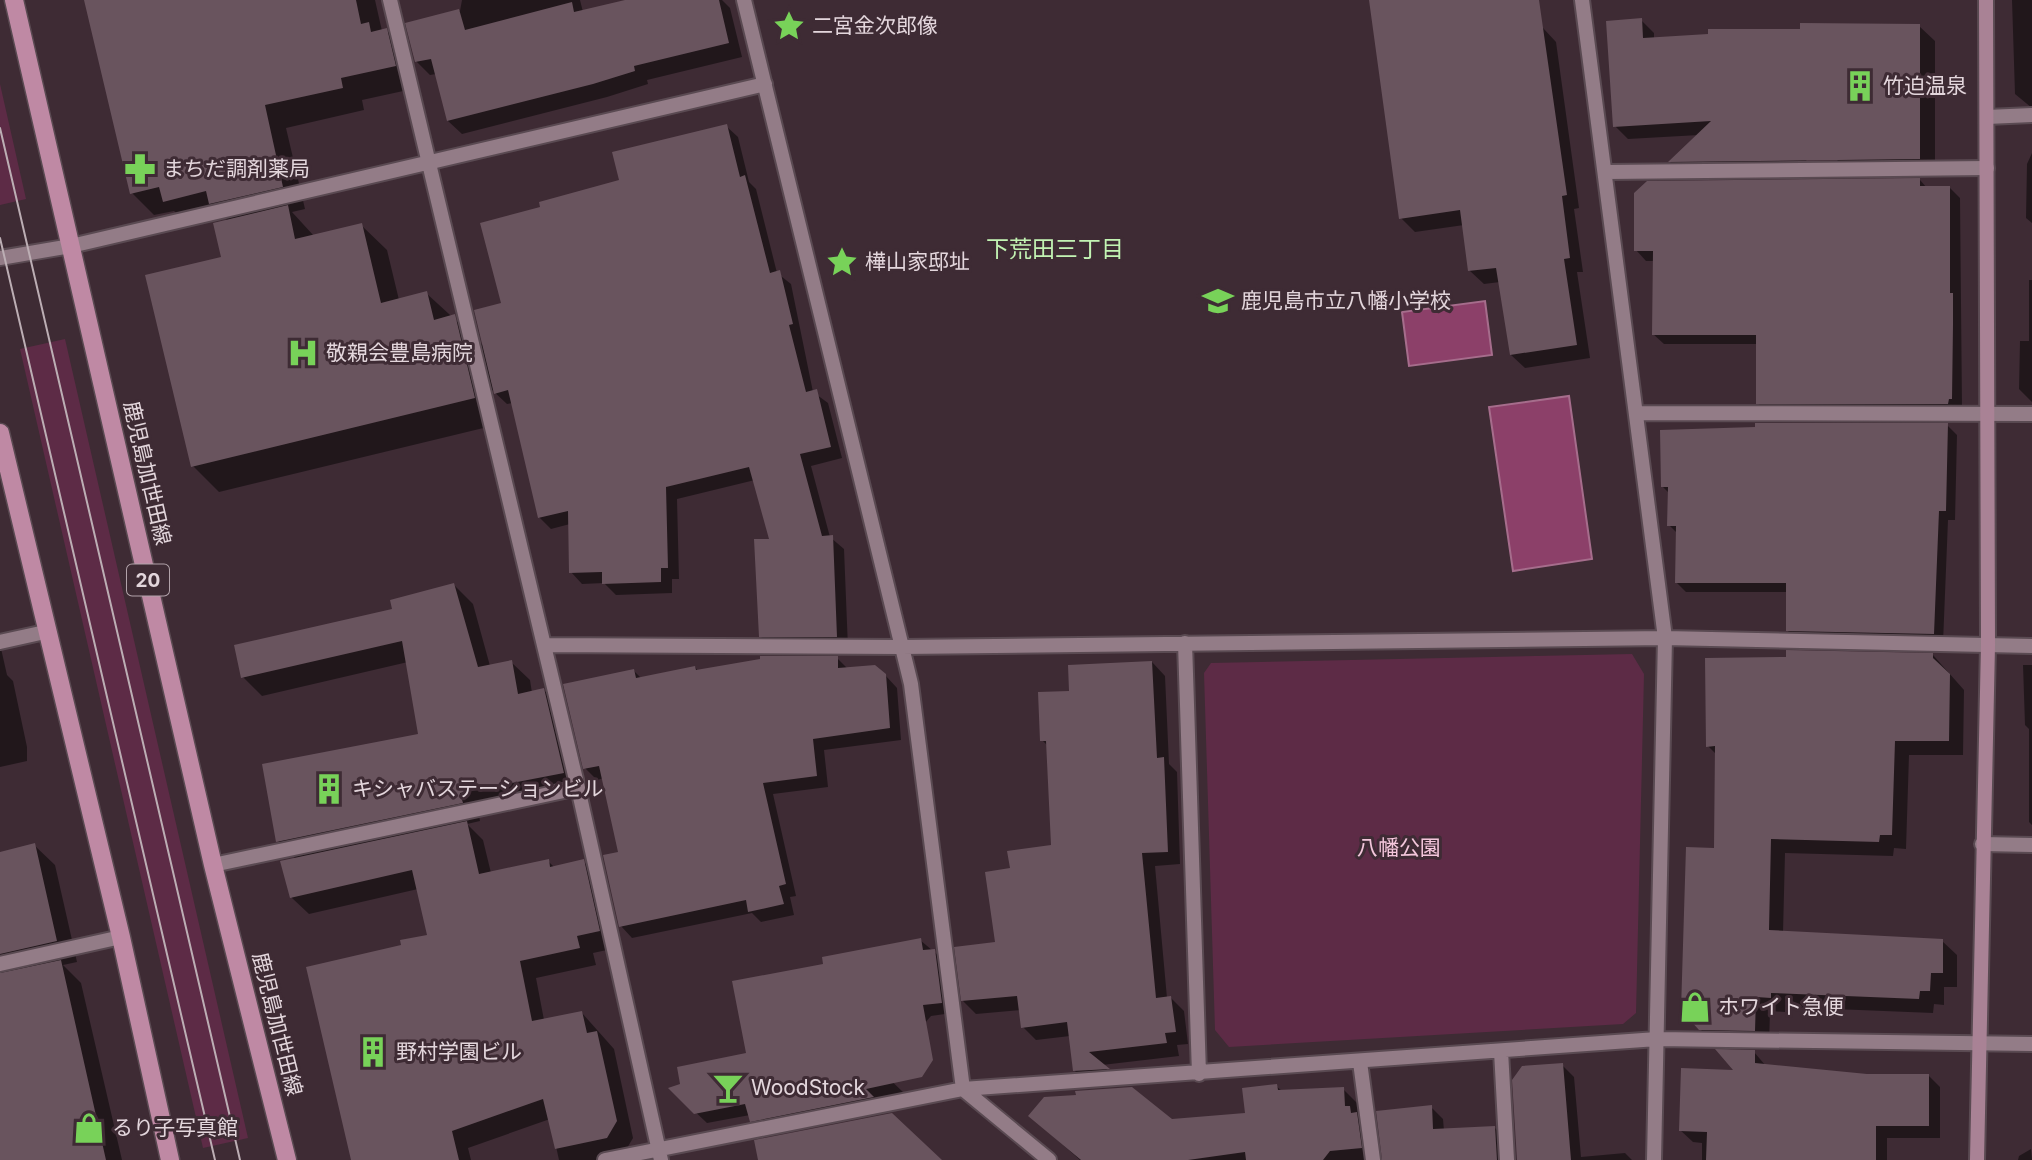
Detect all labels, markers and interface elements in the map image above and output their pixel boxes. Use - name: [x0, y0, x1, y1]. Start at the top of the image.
- place icon: 二宮金次郎像: [772, 9, 806, 43]
- place label: 二宮金次郎像: [812, 13, 938, 38]
- building icon: 竹迫温泉: [1843, 69, 1877, 103]
- place label: 竹迫温泉: [1883, 73, 1967, 98]
- pharmacy icon: まちだ調剤薬局: [123, 152, 157, 186]
- place label: まちだ調剤薬局: [163, 156, 310, 181]
- district label: 下荒田三丁目: [986, 235, 1124, 263]
- place icon: 樺山家邸址: [825, 245, 859, 279]
- place label: 樺山家邸址: [865, 249, 970, 274]
- school or university icon: 鹿児島市立八幡小学校: [1201, 284, 1235, 318]
- place label: 鹿児島市立八幡小学校: [1241, 288, 1451, 313]
- hospital icon: 敬親会豊島病院: [286, 336, 320, 370]
- place label: 敬親会豊島病院: [326, 340, 473, 365]
- street label: 鹿児島加世田線: [119, 398, 176, 547]
- road number: 20: [127, 565, 169, 596]
- building icon: キシャバステーションビル: [312, 772, 346, 806]
- place label: キシャバステーションビル: [352, 776, 604, 801]
- park label: 八幡公園: [1357, 835, 1441, 860]
- street label: 鹿児島加世田線: [248, 950, 307, 1098]
- shop icon: ホワイト急便: [1678, 990, 1712, 1024]
- place label: ホワイト急便: [1718, 994, 1844, 1019]
- building icon: 野村学園ビル: [356, 1035, 390, 1069]
- place label: 野村学園ビル: [396, 1039, 522, 1064]
- bar icon: WoodStock: [711, 1071, 745, 1105]
- place label: WoodStock: [751, 1075, 865, 1100]
- shop icon: るり子写真館: [72, 1111, 106, 1145]
- place label: るり子写真館: [112, 1115, 238, 1140]

